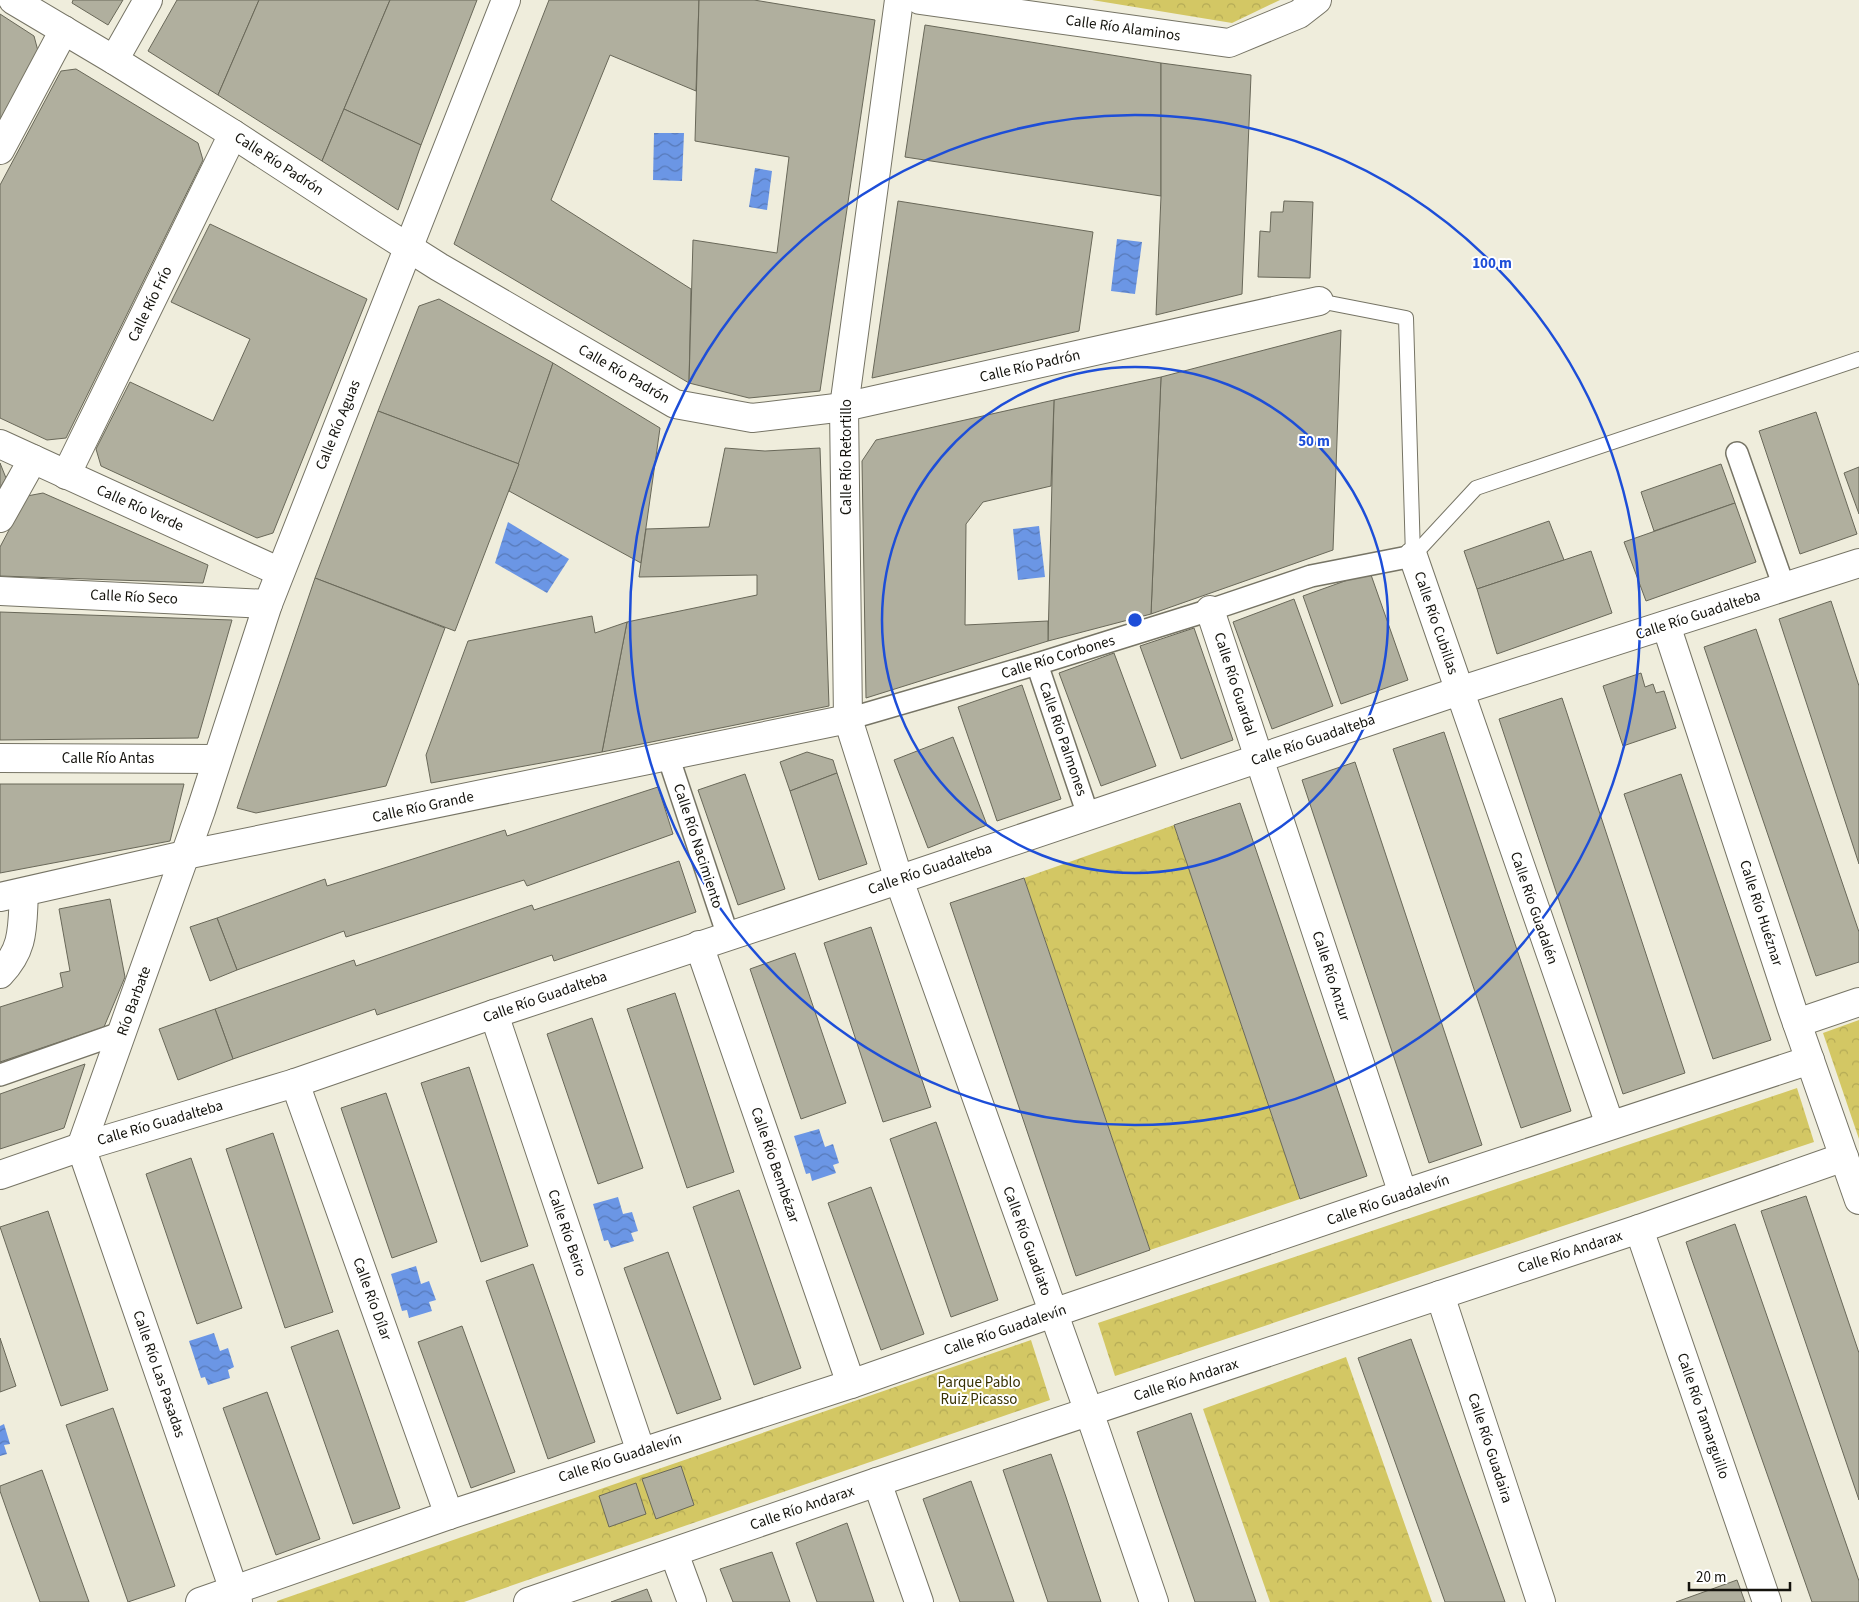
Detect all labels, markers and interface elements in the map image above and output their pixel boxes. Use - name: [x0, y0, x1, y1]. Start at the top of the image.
- street label: Calle Río Alaminos: [1064, 10, 1182, 46]
- street label: Calle Río Padrón: [230, 127, 328, 201]
- text: 100 m: [1472, 253, 1512, 274]
- street label: Calle Río Frío: [123, 263, 177, 345]
- street label: Calle Río Padrón: [574, 339, 674, 409]
- street label: Calle Río Padrón: [978, 344, 1082, 388]
- street label: Calle Río Aguas: [310, 377, 366, 473]
- street label: Calle Río Retortillo: [836, 399, 857, 515]
- text: 50 m: [1298, 431, 1330, 452]
- street label: Calle Río Verde: [93, 479, 187, 537]
- street label: Calle Río Cubillas: [1409, 569, 1463, 677]
- street label: Calle Río Seco: [90, 584, 178, 610]
- street label: Calle Río Guadalteba: [1633, 585, 1763, 645]
- centre of rings: [1126, 611, 1144, 629]
- street label: Calle Río Corbones: [999, 630, 1117, 684]
- street label: Calle Río Guardal: [1208, 630, 1262, 738]
- street label: Calle Río Palmones: [1034, 679, 1092, 799]
- street label: Calle Río Guadalteba: [1248, 709, 1378, 771]
- street label: Calle Río Antas: [62, 748, 154, 769]
- street label: Calle Río Nacimiento: [668, 781, 728, 911]
- street label: Calle Río Grande: [370, 786, 476, 828]
- street label: Calle Río Guadalteba: [865, 838, 995, 900]
- street label: Calle Río Guadalén: [1505, 849, 1563, 967]
- street label: Calle Río Huéznar: [1734, 857, 1788, 969]
- street label: Calle Río Anzur: [1307, 928, 1356, 1024]
- street label: Río Barbate: [112, 963, 156, 1039]
- street label: Calle Río Guadalteba: [480, 966, 610, 1028]
- street label: Calle Río Guadalteba: [95, 1095, 225, 1151]
- street label: Calle Río Bembézar: [745, 1104, 805, 1226]
- street label: Calle Río Guadalevín: [1324, 1169, 1452, 1231]
- street label: Calle Río Guadiato: [997, 1183, 1057, 1299]
- street label: Calle Río Beiro: [542, 1187, 592, 1279]
- street label: Calle Río Andarax: [1515, 1225, 1625, 1279]
- street label: Calle Río Dílar: [347, 1254, 397, 1344]
- street label: Calle Río Guadalevín: [941, 1299, 1069, 1361]
- street label: Calle Río Las Pasadas: [127, 1308, 191, 1440]
- street label: Calle Río Tamarguillo: [1672, 1350, 1734, 1482]
- street label: Calle Río Andarax: [1131, 1353, 1241, 1407]
- park label: Parque Pablo Ruiz Picasso: [937, 1372, 1021, 1410]
- street label: Calle Río Guadaira: [1462, 1390, 1518, 1506]
- street label: Calle Río Guadalevín: [556, 1428, 684, 1488]
- street label: Calle Río Andarax: [747, 1480, 857, 1536]
- scale bar: [1689, 1560, 1790, 1592]
- text: 20 m: [1696, 1567, 1726, 1588]

